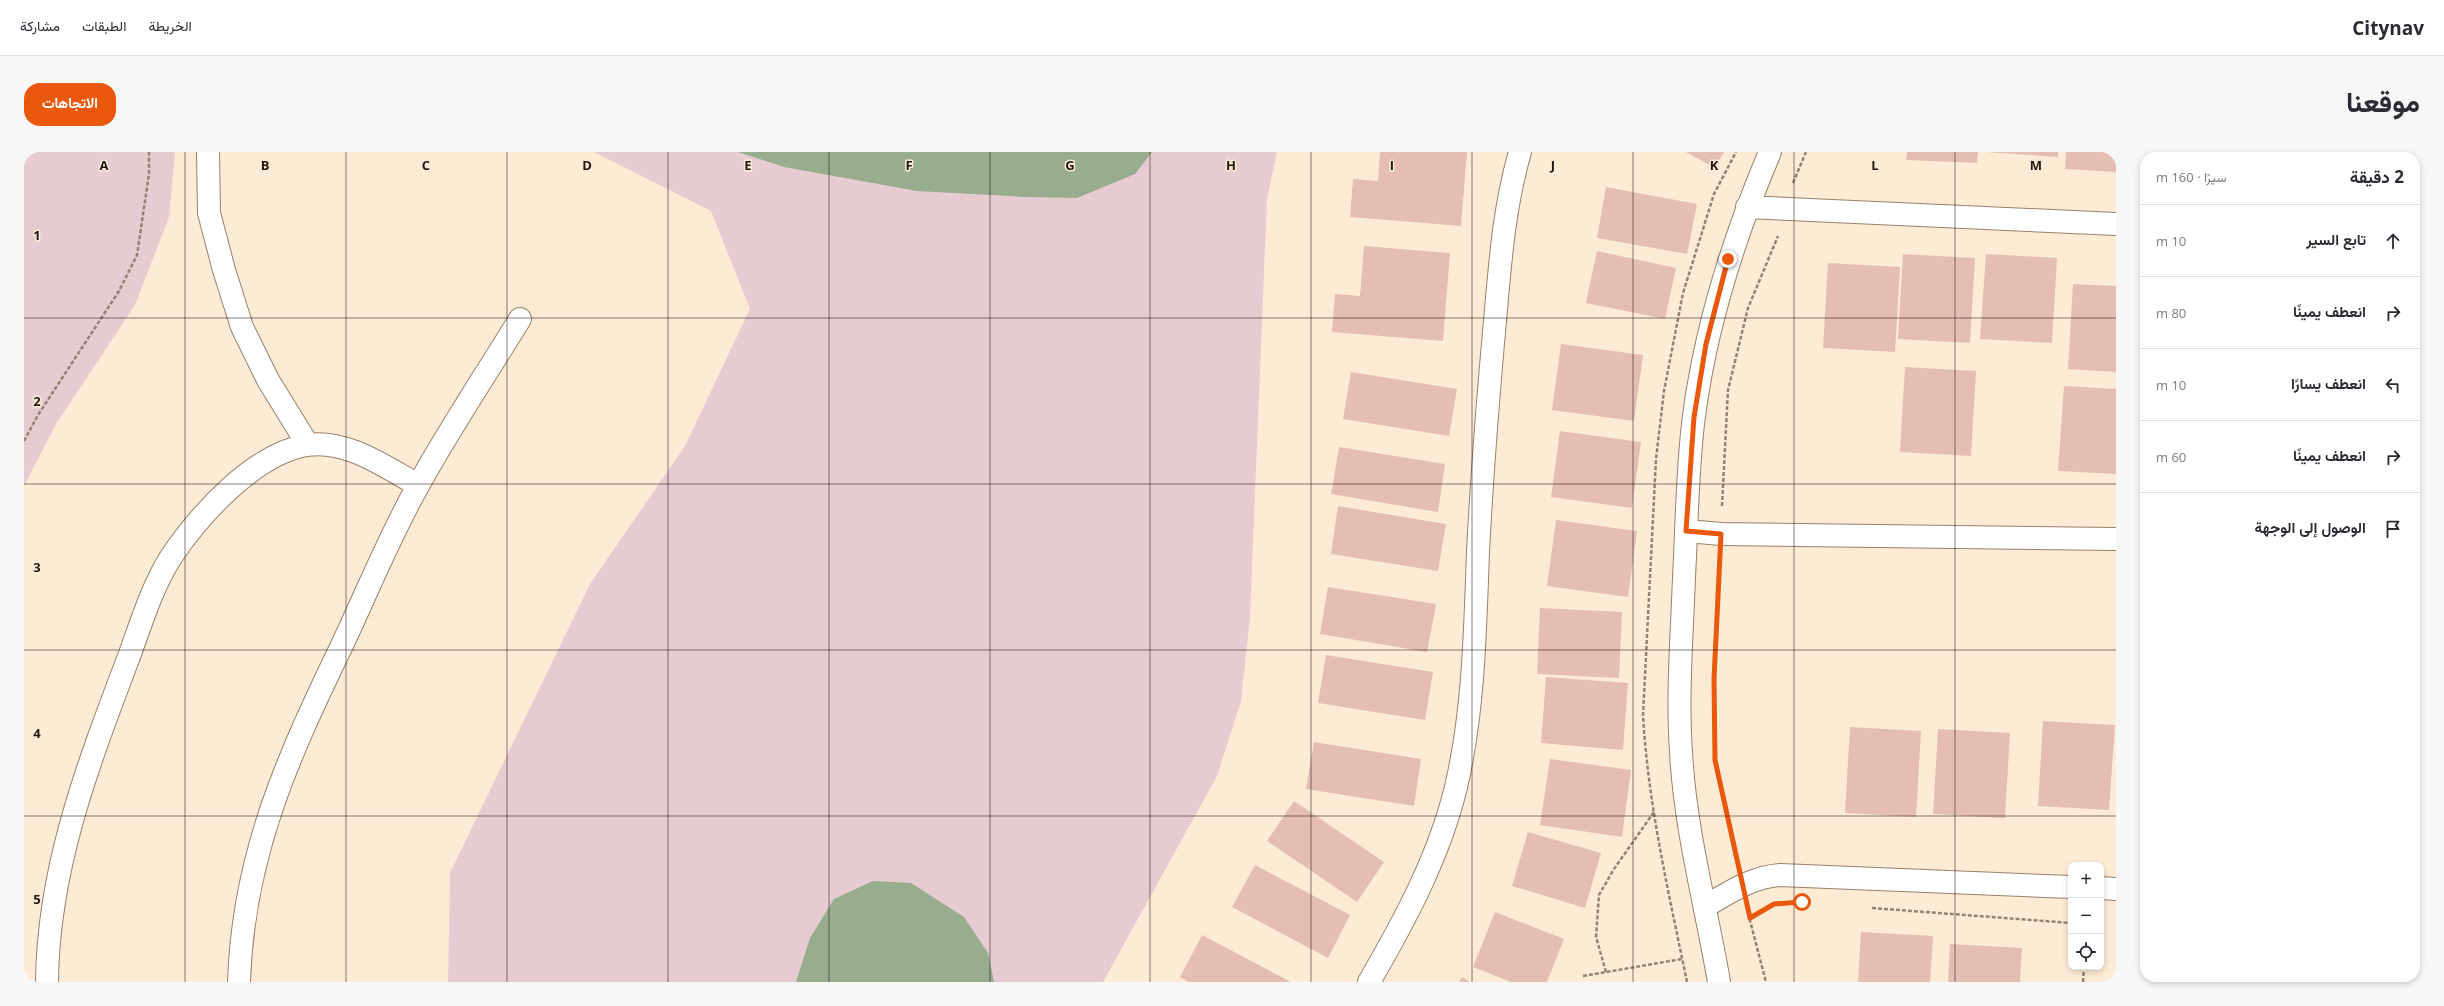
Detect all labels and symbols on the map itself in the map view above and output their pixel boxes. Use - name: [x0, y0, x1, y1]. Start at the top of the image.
- text: A: [100, 156, 109, 174]
- text: B: [261, 156, 270, 174]
- text: C: [422, 156, 430, 174]
- text: D: [582, 156, 592, 174]
- text: E: [744, 156, 752, 174]
- text: F: [905, 156, 913, 174]
- text: G: [1065, 156, 1075, 174]
- text: H: [1226, 156, 1236, 174]
- text: I: [1390, 156, 1394, 174]
- text: J: [1550, 156, 1555, 174]
- text: K: [1710, 156, 1719, 174]
- text: L: [1871, 156, 1879, 174]
- text: M: [2030, 156, 2042, 174]
- text: 1: [33, 226, 41, 244]
- route end: [1719, 250, 1737, 268]
- text: 2: [33, 392, 41, 410]
- text: 3: [33, 558, 41, 576]
- text: 4: [33, 724, 41, 742]
- text: 5: [33, 890, 41, 908]
- route start: [1793, 893, 1811, 911]

